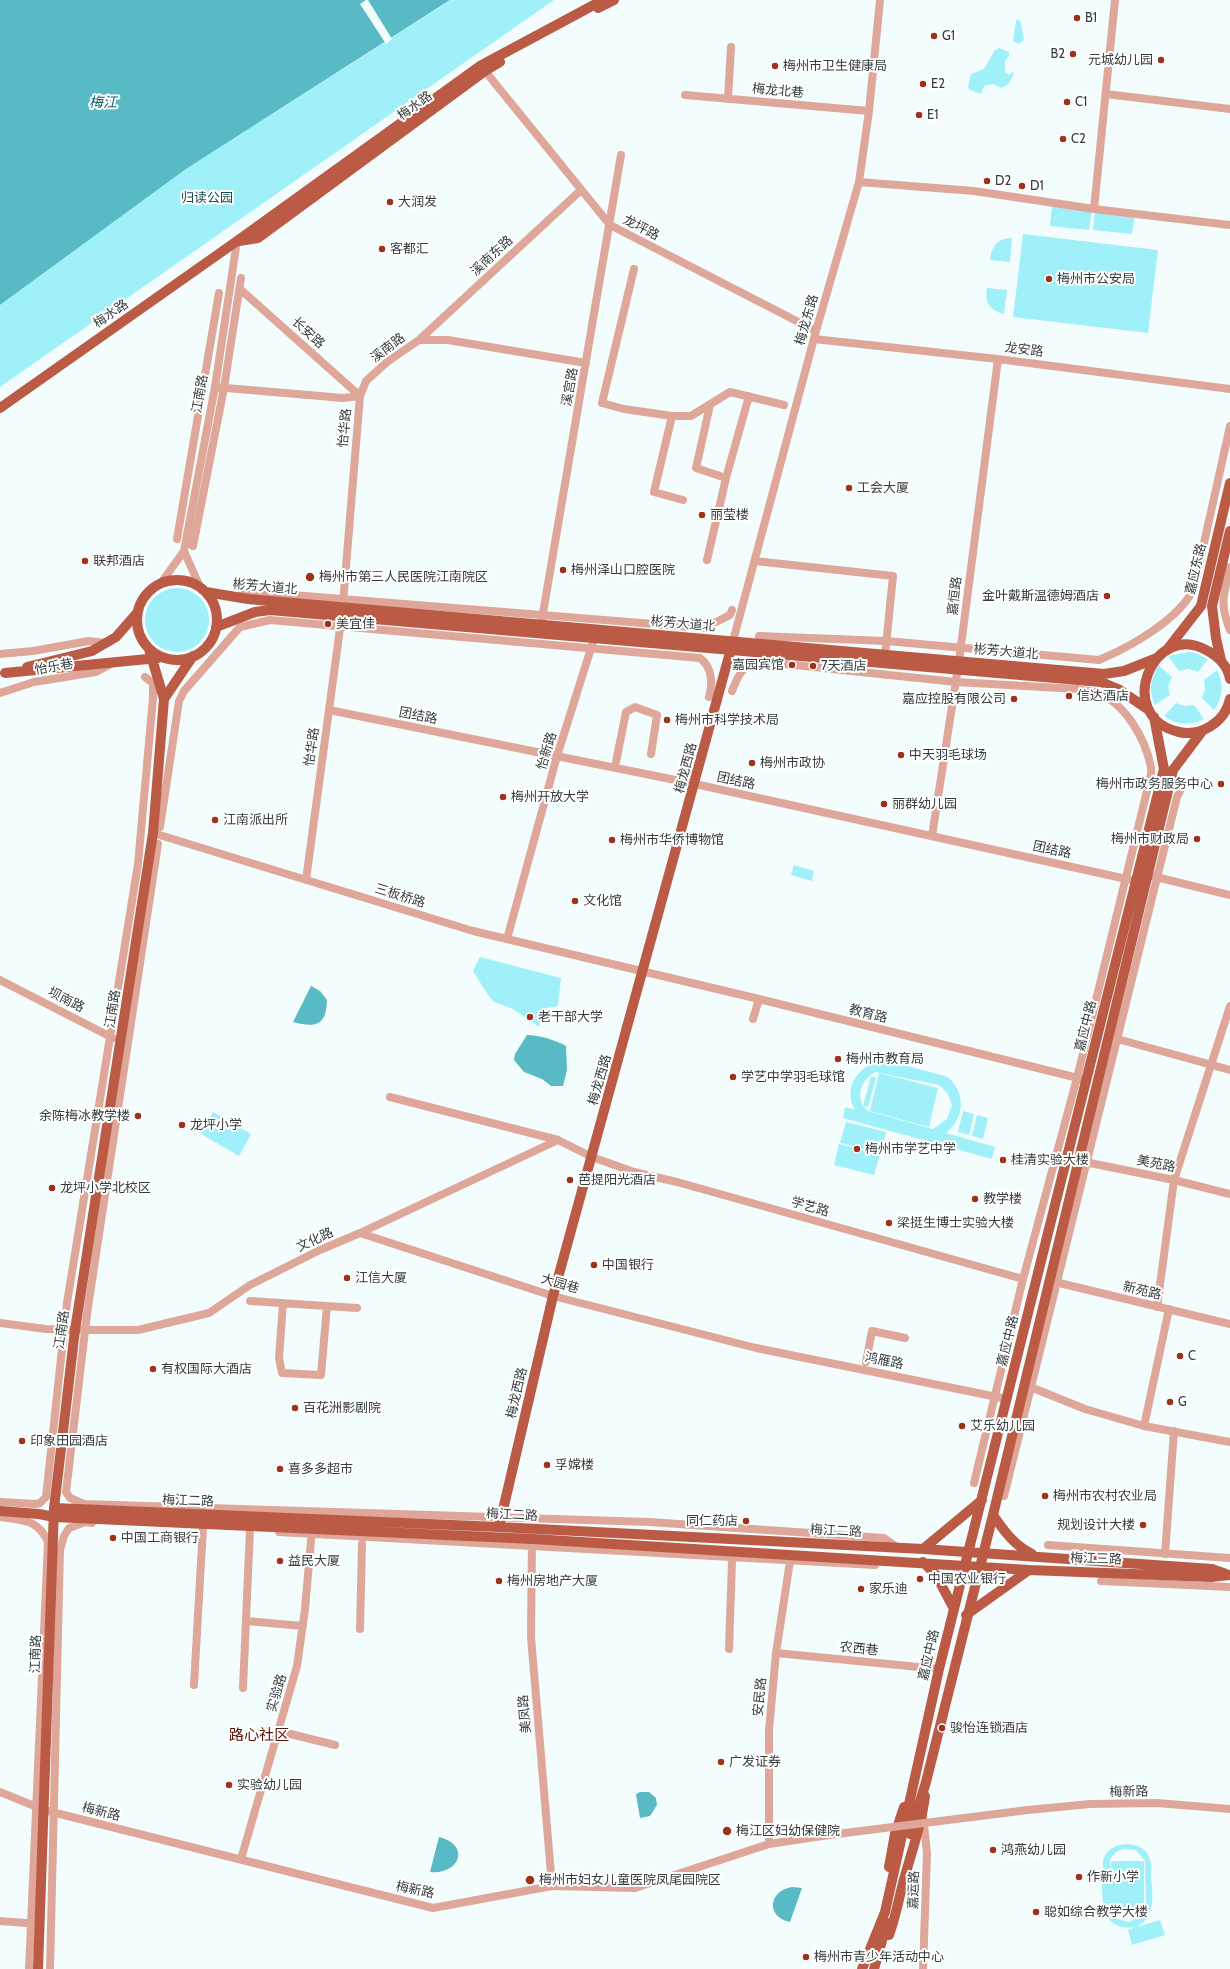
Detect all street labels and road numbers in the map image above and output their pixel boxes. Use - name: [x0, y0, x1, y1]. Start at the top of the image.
- street label: 梅龙北巷: [751, 81, 805, 101]
- street label: 梅水路: [395, 88, 435, 124]
- street label: 龙坪路: [620, 212, 662, 244]
- street label: 溪南东路: [468, 233, 516, 279]
- street label: 梅龙东路: [792, 293, 822, 347]
- street label: 梅水路: [91, 296, 131, 332]
- street label: 长安路: [288, 314, 328, 352]
- street label: 溪南路: [368, 330, 408, 366]
- street label: 龙安路: [1004, 340, 1044, 360]
- street label: 溪宫路: [559, 366, 581, 408]
- street label: 江南路: [189, 373, 211, 415]
- street label: 怡华路: [336, 408, 354, 448]
- street label: 嘉应东路: [1183, 542, 1209, 596]
- street label: 彬芳大道北: [232, 576, 298, 598]
- street label: 嘉恒路: [945, 576, 965, 616]
- street label: 彬芳大道北: [650, 613, 716, 635]
- street label: 彬芳大道北: [973, 641, 1039, 663]
- street label: 怡乐巷: [33, 656, 75, 678]
- street label: 团结路: [397, 705, 439, 727]
- street label: 怡华路: [302, 727, 322, 767]
- street label: 怡新路: [534, 730, 560, 772]
- street label: 梅龙西路: [672, 741, 700, 795]
- street label: 团结路: [715, 769, 757, 793]
- street label: 团结路: [1031, 838, 1073, 862]
- street label: 三板桥路: [373, 881, 427, 911]
- street label: 坝南路: [45, 984, 87, 1016]
- street label: 江南路: [102, 989, 124, 1029]
- street label: 嘉应中路: [1072, 999, 1100, 1053]
- street label: 教育路: [847, 1002, 889, 1026]
- street label: 梅龙西路: [585, 1053, 615, 1107]
- street label: 美苑路: [1135, 1153, 1177, 1175]
- street label: 学艺路: [789, 1194, 831, 1220]
- street label: 文化路: [294, 1225, 336, 1255]
- street label: 大园巷: [539, 1271, 581, 1297]
- street label: 新苑路: [1121, 1279, 1163, 1303]
- street label: 江南路: [52, 1310, 72, 1350]
- street label: 嘉应中路: [994, 1314, 1022, 1368]
- street label: 鸿雁路: [863, 1350, 905, 1372]
- street label: 梅龙西路: [504, 1366, 530, 1420]
- street label: 梅江二路: [162, 1492, 214, 1510]
- street label: 梅江二路: [486, 1506, 538, 1524]
- street label: 梅江二路: [810, 1522, 862, 1540]
- street label: 梅江三路: [1070, 1550, 1122, 1568]
- street label: 嘉应中路: [916, 1628, 942, 1682]
- street label: 江南路: [28, 1634, 44, 1674]
- street label: 农西巷: [839, 1639, 879, 1659]
- street label: 实验路: [264, 1672, 290, 1714]
- street label: 安民路: [751, 1677, 769, 1717]
- street label: 美凤路: [516, 1694, 534, 1734]
- street label: 梅新路: [1109, 1784, 1149, 1800]
- street label: 梅新路: [80, 1800, 122, 1824]
- street label: 嘉运路: [906, 1870, 922, 1910]
- street label: 梅新路: [394, 1878, 436, 1902]

